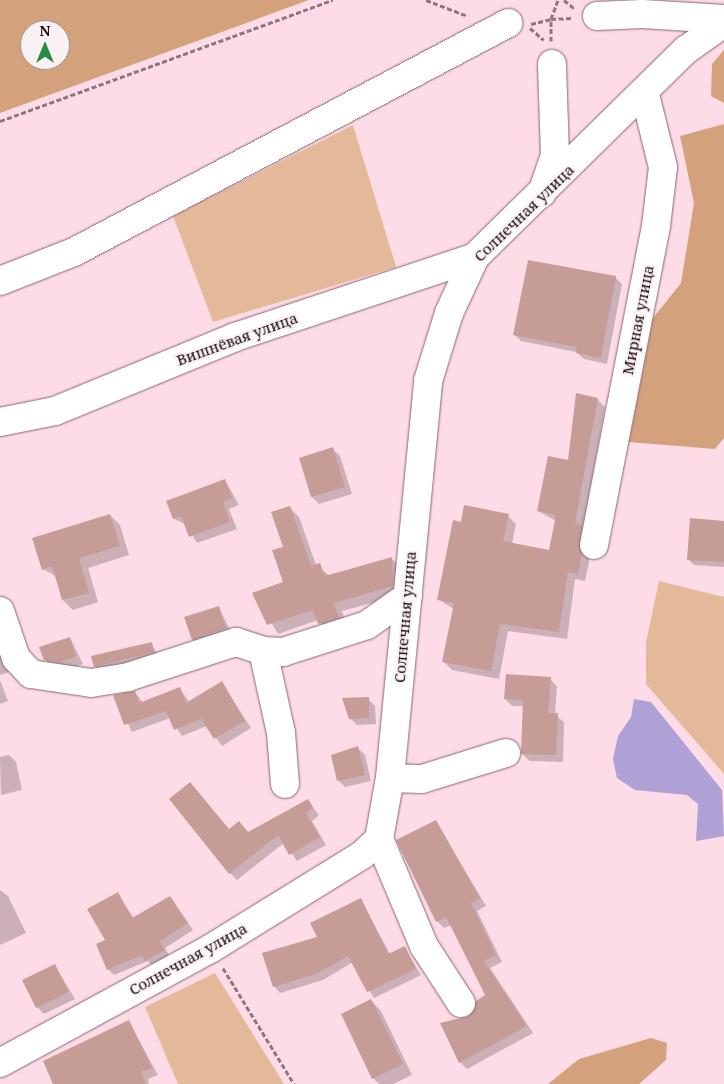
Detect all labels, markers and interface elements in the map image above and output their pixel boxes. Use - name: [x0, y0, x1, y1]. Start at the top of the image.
- north arrow: [20, 20, 70, 70]
- text: N: [39, 21, 51, 40]
- street label: Солнечная улица: [470, 161, 578, 265]
- street label: Мирная улица: [619, 264, 657, 376]
- street label: Вишнёвая улица: [174, 309, 300, 369]
- street label: Солнечная улица: [390, 550, 420, 684]
- street label: Солнечная улица: [126, 919, 250, 999]

